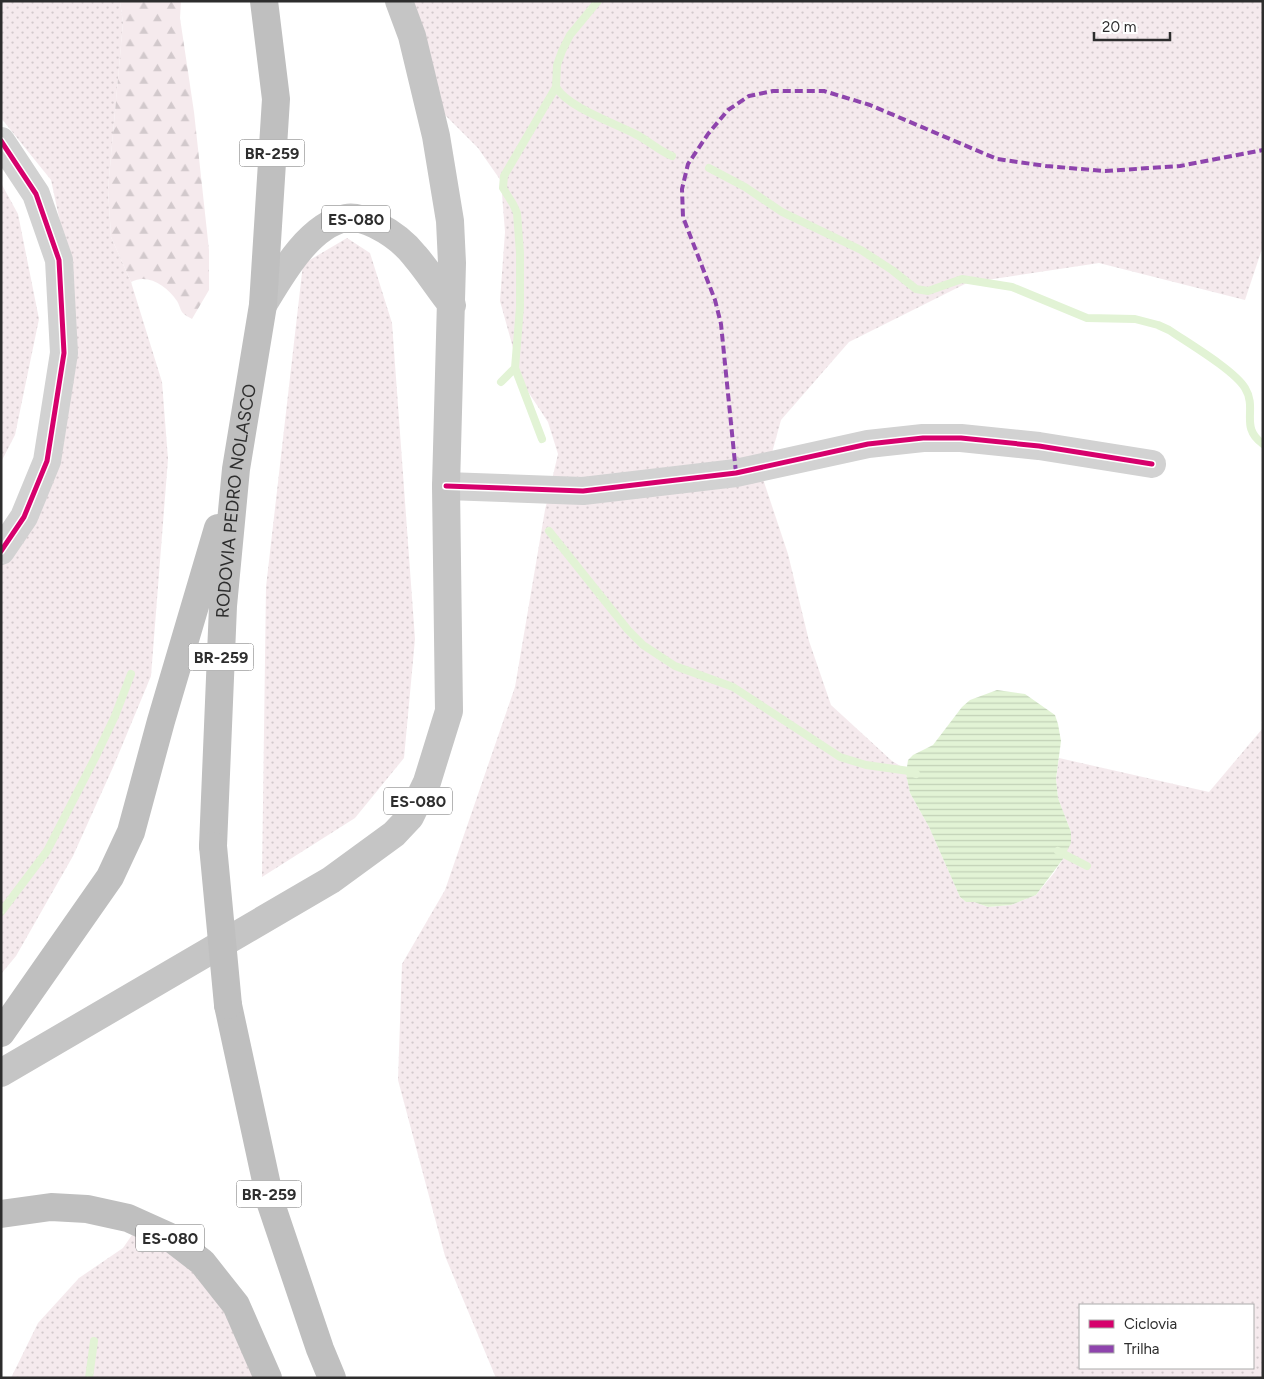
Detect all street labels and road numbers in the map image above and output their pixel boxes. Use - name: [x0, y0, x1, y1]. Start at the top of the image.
- road number: BR-259: [240, 140, 304, 167]
- road number: ES-080: [322, 205, 390, 232]
- street label: RODOVIA PEDRO NOLASCO: [211, 382, 261, 619]
- road number: BR-259: [188, 644, 254, 670]
- road number: ES-080: [384, 788, 452, 814]
- road number: BR-259: [236, 1180, 302, 1208]
- road number: ES-080: [136, 1224, 204, 1252]

